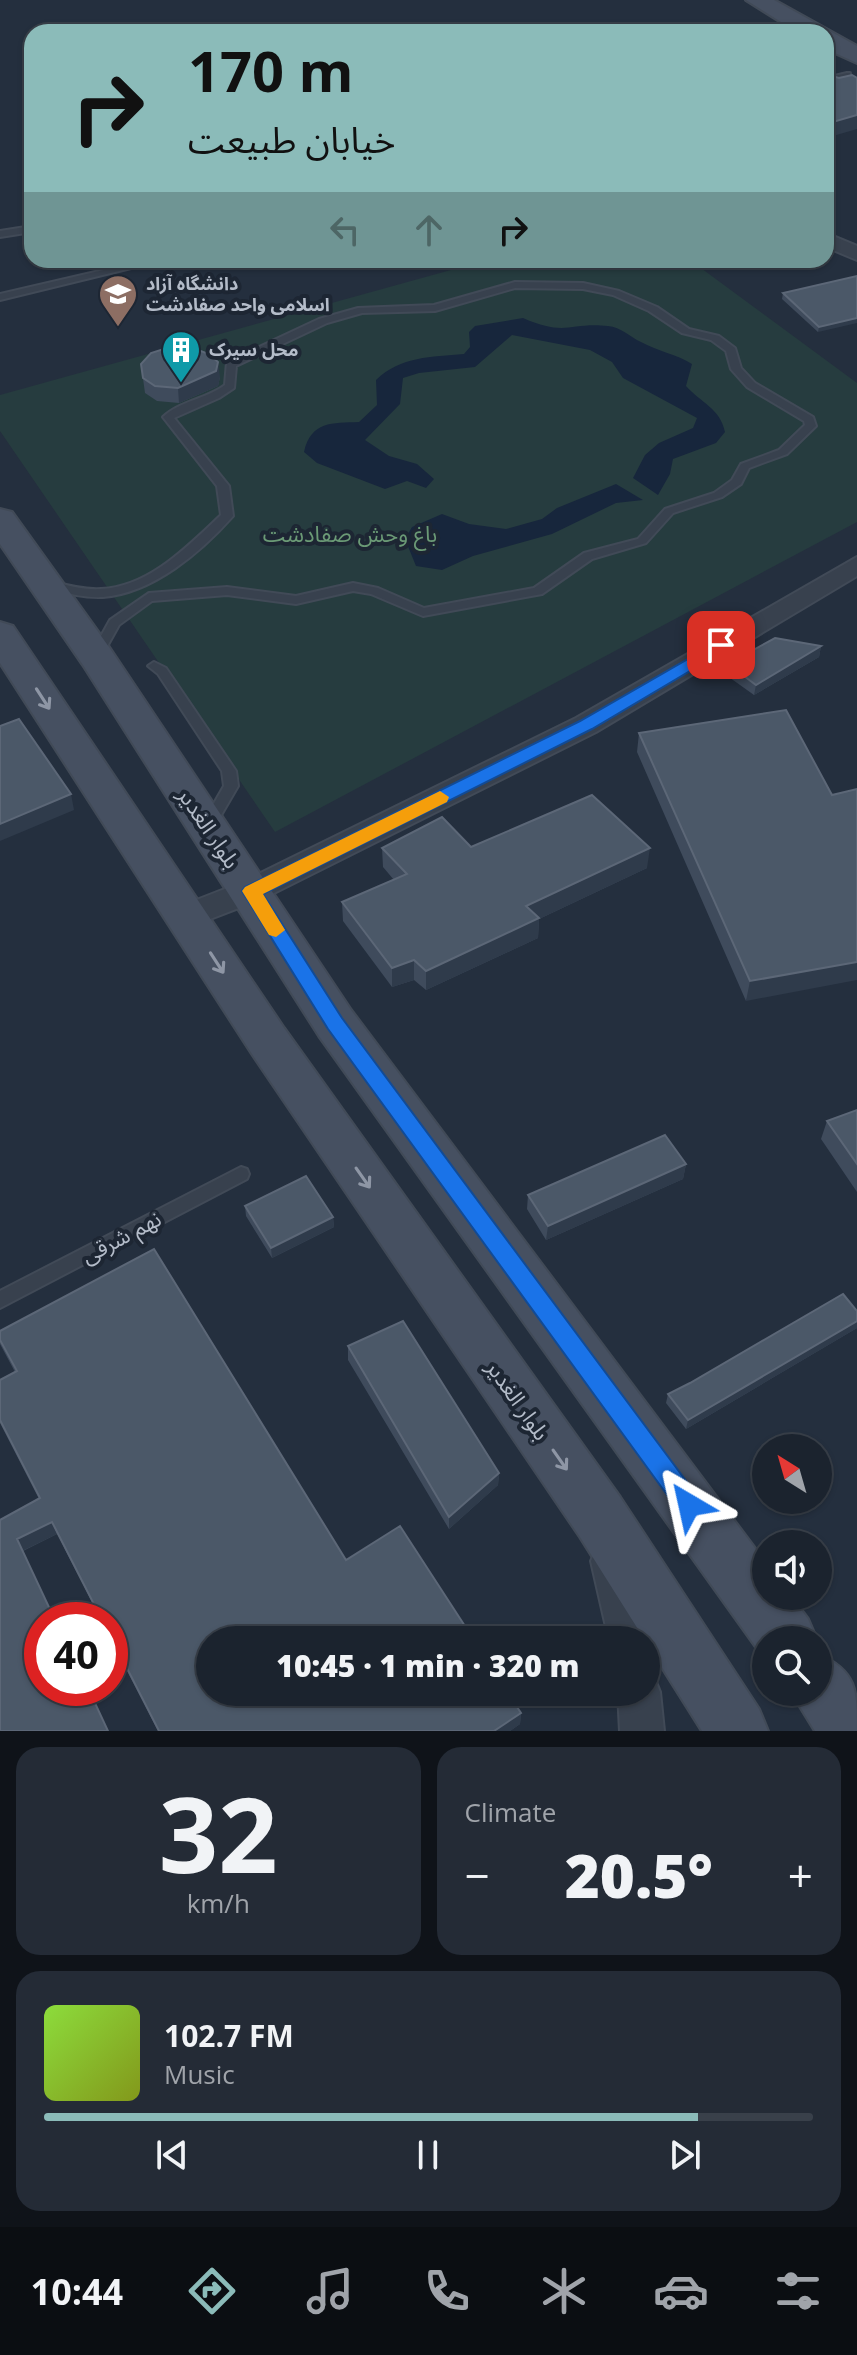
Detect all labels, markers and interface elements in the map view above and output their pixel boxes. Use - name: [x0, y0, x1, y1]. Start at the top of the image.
- text: 170 m: [188, 32, 354, 108]
- icon: right: [56, 56, 160, 160]
- text: خیابان طبیعت: [188, 115, 396, 164]
- icon: left: [323, 208, 367, 252]
- icon: ahead: [407, 208, 451, 252]
- icon: right: [491, 208, 535, 252]
- place label: دانشگاه آزاد اسلامی واحد صفادشت: [146, 271, 330, 316]
- school or university icon: دانشگاه آزاد اسلامی واحد صفادشت: [97, 273, 139, 328]
- building icon: محل سیرک: [160, 329, 202, 384]
- place label: محل سیرک: [209, 337, 298, 361]
- park label: باغ وحش صفادشت: [263, 518, 437, 551]
- pin: [687, 611, 755, 679]
- icon: arrive: [699, 623, 743, 667]
- one-way arrow: [35, 687, 51, 710]
- street label: بلوار الغدیر: [171, 780, 248, 874]
- one-way arrow: [209, 951, 226, 973]
- one-way arrow: [355, 1166, 371, 1188]
- street label: نهم شرقی: [75, 1203, 167, 1272]
- street label: بلوار الغدیر: [480, 1353, 557, 1445]
- north arrow: [752, 1434, 832, 1514]
- map controls: [752, 1434, 832, 1706]
- one-way arrow: [552, 1448, 568, 1470]
- position arrow: [647, 1463, 731, 1547]
- button: sound: [752, 1530, 832, 1610]
- speed limit sign: 40: [24, 1602, 128, 1706]
- button: search: [752, 1626, 832, 1706]
- text: 10:45 · 1 min · 320 m: [276, 1645, 580, 1686]
- text: 32: [159, 1762, 278, 1903]
- text: Climate: [465, 1794, 556, 1830]
- text: 20.5°: [565, 1834, 713, 1916]
- text: −: [465, 1845, 490, 1905]
- text: +: [788, 1845, 813, 1905]
- text: km/h: [187, 1885, 250, 1921]
- text: 102.7 FM: [164, 2015, 294, 2056]
- text: Music: [164, 2056, 235, 2092]
- icon: previous: [150, 2133, 194, 2177]
- icon: pause: [406, 2133, 450, 2177]
- icon: next: [663, 2133, 707, 2177]
- icon: directions: [184, 2263, 240, 2319]
- icon: music: [302, 2263, 358, 2319]
- icon: phone: [419, 2263, 475, 2319]
- icon: climate: [536, 2263, 592, 2319]
- icon: car: [653, 2263, 709, 2319]
- icon: filters: [770, 2263, 826, 2319]
- text: 10:44: [31, 2267, 123, 2316]

